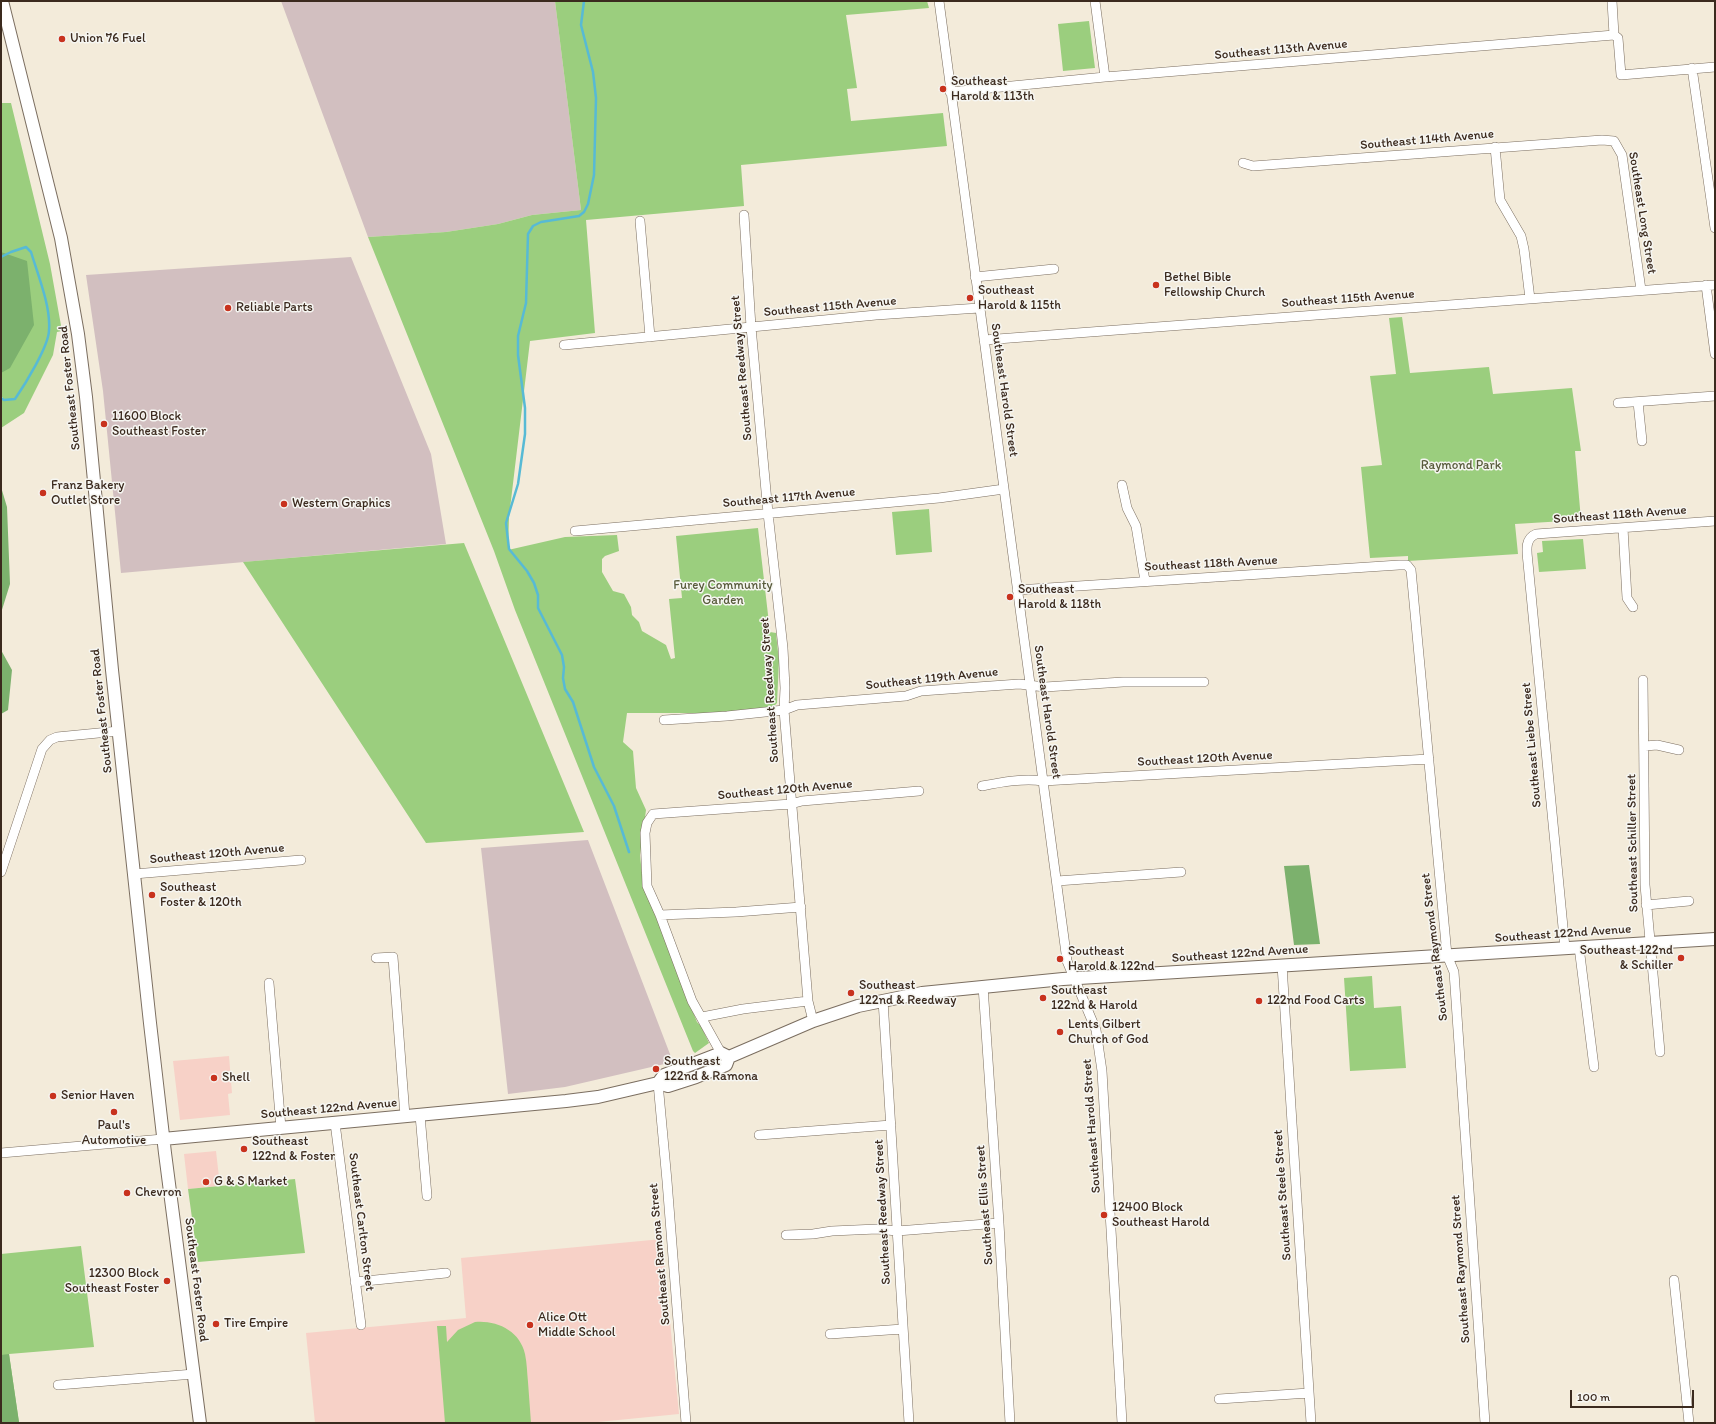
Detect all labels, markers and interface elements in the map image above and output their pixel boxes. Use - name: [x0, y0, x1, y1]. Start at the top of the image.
- place label: Union 76 Fuel: [70, 31, 146, 47]
- marker: Union 76 Fuel: [57, 34, 67, 44]
- street label: Southeast 113th Avenue: [1214, 36, 1348, 64]
- place label: Southeast Harold & 113th: [951, 74, 1034, 105]
- marker: Southeast Harold & 113th: [938, 84, 948, 94]
- street label: Southeast 114th Avenue: [1359, 126, 1495, 154]
- street label: Southeast Long Street: [1625, 151, 1659, 275]
- place label: Bethel Bible Fellowship Church: [1164, 270, 1265, 301]
- marker: Bethel Bible Fellowship Church: [1151, 280, 1161, 290]
- place label: Southeast Harold & 115th: [978, 283, 1061, 314]
- street label: Southeast 115th Avenue: [1281, 287, 1415, 311]
- street label: Southeast 115th Avenue: [763, 293, 897, 321]
- marker: Southeast Harold & 115th: [965, 293, 975, 303]
- street label: Southeast Reedway Street: [728, 295, 756, 441]
- place label: Reliable Parts: [236, 300, 313, 316]
- marker: Reliable Parts: [223, 303, 233, 313]
- street label: Southeast Harold Street: [987, 322, 1021, 458]
- street label: Southeast Foster Road: [56, 325, 84, 451]
- place label: 11600 Block Southeast Foster: [112, 409, 206, 440]
- marker: 11600 Block Southeast Foster: [99, 419, 109, 429]
- park label: Raymond Park: [1421, 458, 1501, 474]
- place label: Franz Bakery Outlet Store: [51, 478, 124, 509]
- street label: Southeast 117th Avenue: [722, 484, 856, 512]
- marker: Franz Bakery Outlet Store: [38, 488, 48, 498]
- place label: Western Graphics: [292, 496, 391, 512]
- marker: Western Graphics: [279, 499, 289, 509]
- street label: Southeast 118th Avenue: [1553, 503, 1687, 527]
- street label: Southeast 118th Avenue: [1144, 553, 1278, 575]
- park label: Furey Community Garden: [673, 578, 773, 609]
- place label: Southeast Harold & 118th: [1018, 582, 1101, 613]
- marker: Southeast Harold & 118th: [1005, 592, 1015, 602]
- street label: Southeast Reedway Street: [757, 617, 783, 763]
- street label: Southeast Harold Street: [1030, 644, 1064, 780]
- street label: Southeast Foster Road: [88, 648, 116, 774]
- street label: Southeast 119th Avenue: [865, 664, 999, 694]
- street label: Southeast Liebe Street: [1519, 682, 1545, 808]
- street label: Southeast 120th Avenue: [1137, 748, 1273, 770]
- street label: Southeast Schiller Street: [1624, 774, 1642, 912]
- street label: Southeast 120th Avenue: [717, 776, 853, 804]
- street label: Southeast 120th Avenue: [149, 840, 285, 868]
- street label: Southeast Raymond Street: [1418, 872, 1452, 1022]
- place label: Southeast Foster & 120th: [160, 880, 242, 911]
- marker: Southeast Foster & 120th: [147, 890, 157, 900]
- street label: Southeast 122nd Avenue: [1494, 921, 1632, 947]
- street label: Southeast 122nd Avenue: [1171, 941, 1309, 967]
- place label: Southeast 122nd & Schiller: [1580, 943, 1673, 974]
- place label: Southeast Harold & 122nd: [1068, 944, 1155, 975]
- marker: Southeast 122nd & Schiller: [1676, 953, 1686, 963]
- marker: Southeast Harold & 122nd: [1055, 954, 1065, 964]
- place label: Southeast 122nd & Reedway: [859, 978, 956, 1009]
- place label: Southeast 122nd & Harold: [1051, 983, 1138, 1014]
- marker: Southeast 122nd & Reedway: [846, 988, 856, 998]
- marker: Southeast 122nd & Harold: [1038, 993, 1048, 1003]
- place label: 122nd Food Carts: [1267, 993, 1365, 1009]
- marker: 122nd Food Carts: [1254, 996, 1264, 1006]
- place label: Lents Gilbert Church of God: [1068, 1017, 1149, 1048]
- marker: Lents Gilbert Church of God: [1055, 1027, 1065, 1037]
- place label: Southeast 122nd & Ramona: [664, 1054, 758, 1085]
- street label: Southeast Harold Street: [1080, 1058, 1104, 1194]
- marker: Southeast 122nd & Ramona: [651, 1064, 661, 1074]
- place label: Shell: [222, 1070, 250, 1086]
- marker: Shell: [209, 1073, 219, 1083]
- place label: Senior Haven: [61, 1088, 134, 1104]
- marker: Senior Haven: [48, 1091, 58, 1101]
- street label: Southeast 122nd Avenue: [260, 1095, 398, 1123]
- marker: Paul's Automotive: [109, 1107, 119, 1117]
- place label: Paul's Automotive: [82, 1118, 146, 1149]
- street label: Southeast Steele Street: [1271, 1129, 1295, 1261]
- place label: Southeast 122nd & Foster: [252, 1134, 335, 1165]
- street label: Southeast Reedway Street: [871, 1139, 895, 1285]
- marker: Southeast 122nd & Foster: [239, 1144, 249, 1154]
- street label: Southeast Ellis Street: [973, 1144, 997, 1266]
- street label: Southeast Carlton Street: [345, 1152, 377, 1292]
- place label: G & S Market: [214, 1174, 287, 1190]
- marker: G & S Market: [201, 1177, 211, 1187]
- street label: Southeast Ramona Street: [646, 1182, 674, 1326]
- place label: Chevron: [135, 1185, 182, 1201]
- marker: Chevron: [122, 1188, 132, 1198]
- street label: Southeast Raymond Street: [1448, 1194, 1474, 1344]
- place label: 12400 Block Southeast Harold: [1112, 1200, 1210, 1231]
- marker: 12400 Block Southeast Harold: [1099, 1210, 1109, 1220]
- street label: Southeast Foster Road: [181, 1217, 211, 1343]
- place label: 12300 Block Southeast Foster: [65, 1266, 159, 1297]
- marker: 12300 Block Southeast Foster: [162, 1276, 172, 1286]
- place label: Alice Ott Middle School: [538, 1310, 615, 1341]
- place label: Tire Empire: [224, 1316, 288, 1332]
- marker: Tire Empire: [211, 1319, 221, 1329]
- marker: Alice Ott Middle School: [525, 1320, 535, 1330]
- scale bar: [1572, 1382, 1696, 1408]
- text: 100 m: [1577, 1390, 1610, 1404]

